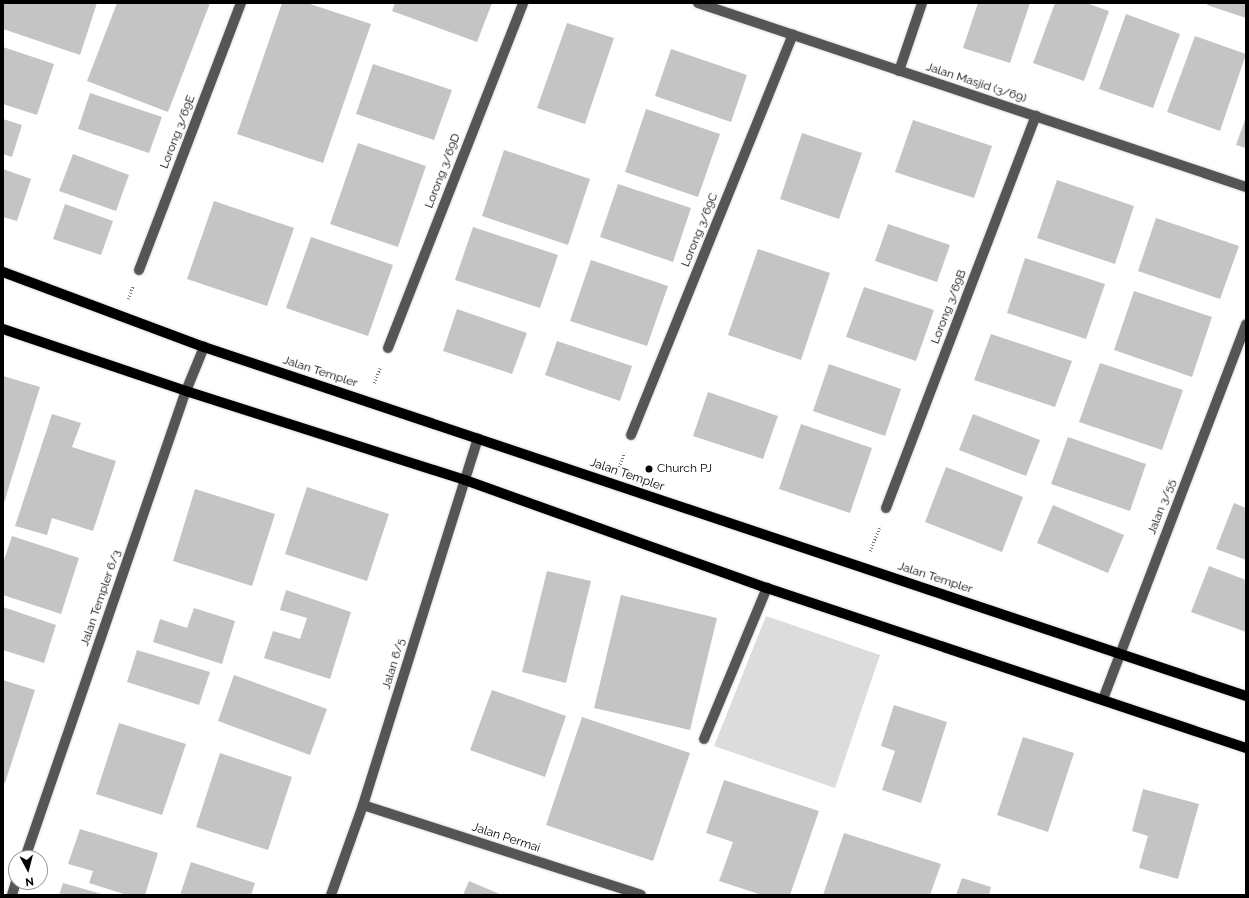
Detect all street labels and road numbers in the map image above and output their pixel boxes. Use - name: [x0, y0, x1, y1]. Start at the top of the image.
- street label: Jalan Masjid (3/69): [924, 60, 1028, 106]
- street label: Lorong 3/69E: [157, 93, 199, 171]
- street label: Lorong 3/69D: [422, 132, 464, 210]
- street label: Lorong 3/69C: [679, 191, 721, 269]
- street label: Lorong 3/69B: [928, 268, 970, 346]
- street label: Jalan Templer: [281, 353, 359, 391]
- street label: Jalan Templer: [588, 455, 666, 495]
- street label: Jalan 3/55: [1145, 477, 1179, 537]
- street label: Jalan Templer 6/3: [78, 548, 124, 648]
- street label: Jalan Templer: [896, 559, 974, 597]
- street label: Jalan 6/5: [379, 637, 409, 691]
- street label: Jalan Permai: [470, 820, 542, 856]

